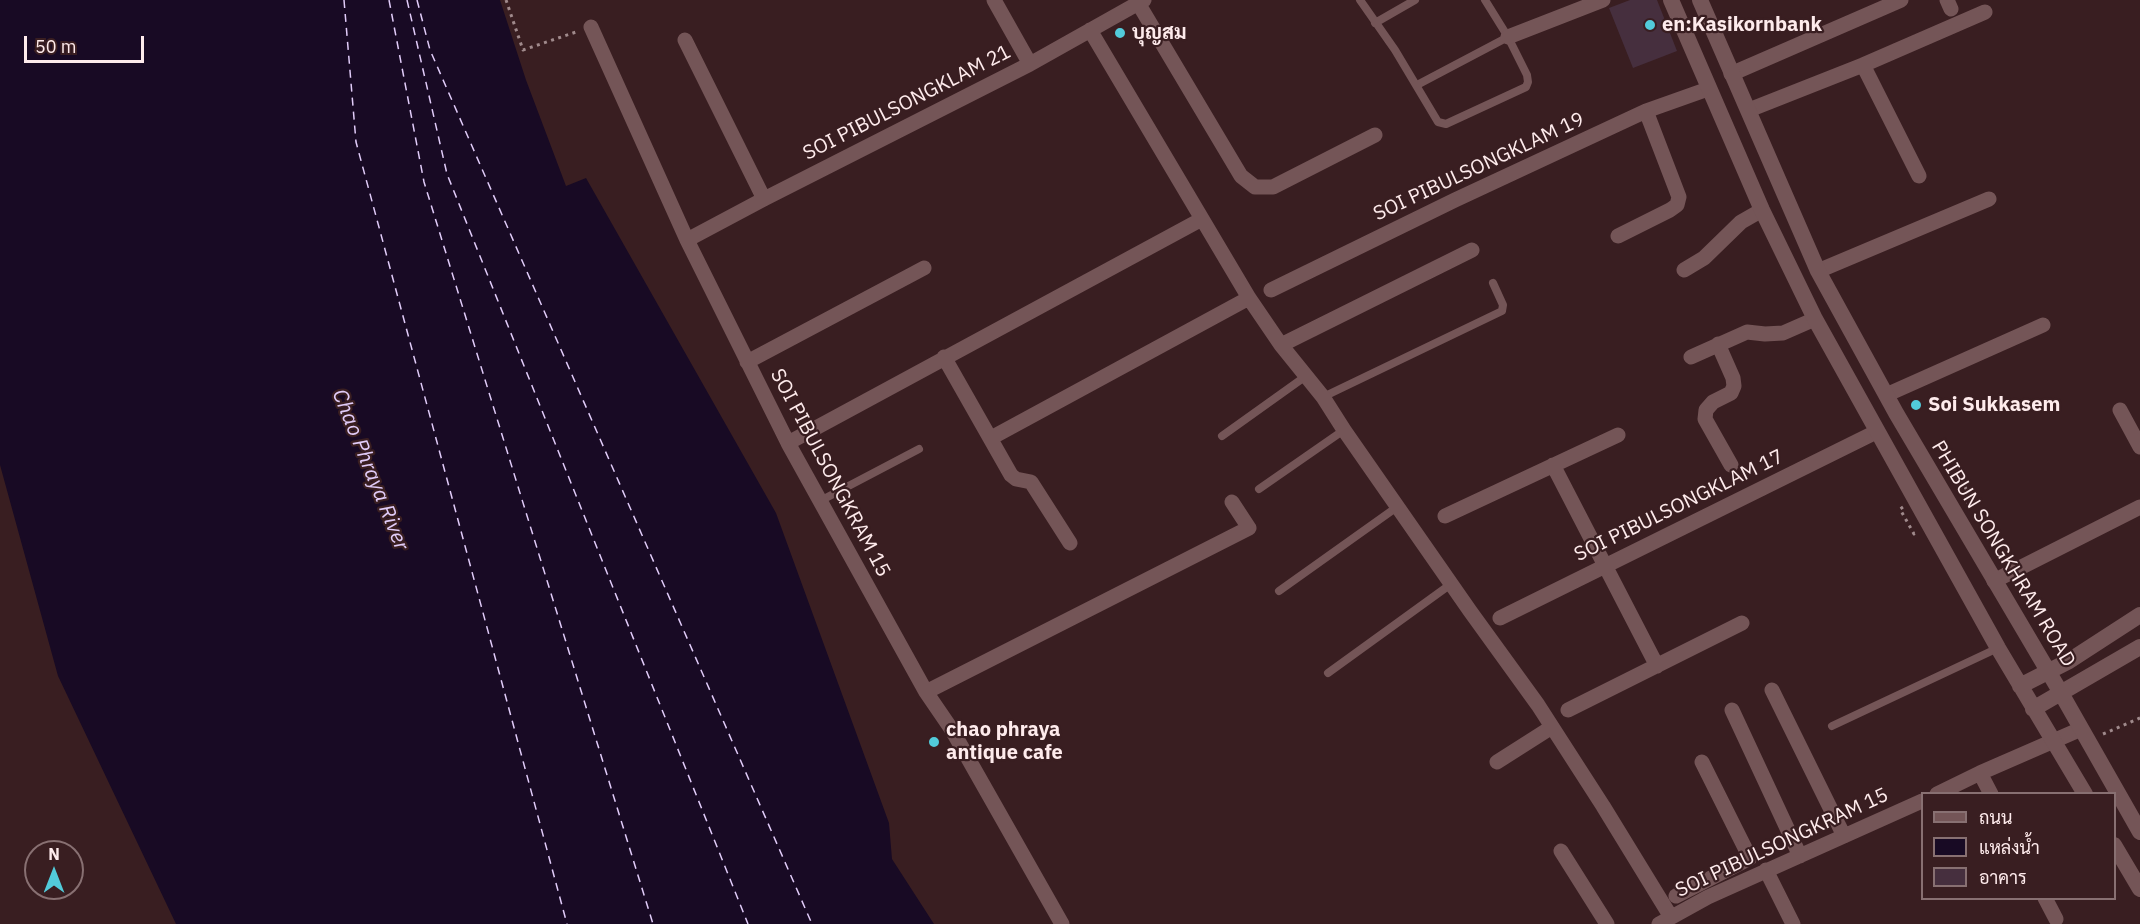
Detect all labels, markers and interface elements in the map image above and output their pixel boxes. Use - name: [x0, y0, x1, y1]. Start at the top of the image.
- place label: en:Kasikornbank: [1662, 13, 1822, 37]
- marker: en:Kasikornbank: [1643, 18, 1657, 32]
- place label: บุญสม: [1132, 21, 1187, 45]
- scale bar: [27, 24, 147, 62]
- marker: บุญสม: [1113, 26, 1127, 40]
- text: 50 m: [35, 35, 77, 58]
- street label: SOI PIBULSONGKLAM 21: [799, 40, 1015, 166]
- street label: SOI PIBULSONGKLAM 19: [1370, 108, 1588, 226]
- street label: SOI PIBULSONGKRAM 15: [765, 365, 895, 581]
- water label: Chao Phraya River: [326, 386, 414, 554]
- place label: Soi Sukkasem: [1928, 393, 2060, 417]
- marker: Soi Sukkasem: [1909, 398, 1923, 412]
- street label: PHIBUN SONGKHRAM ROAD: [1926, 437, 2080, 671]
- street label: SOI PIBULSONGKLAM 17: [1570, 445, 1788, 567]
- place label: chao phraya antique cafe: [946, 718, 1063, 765]
- marker: chao phraya antique cafe: [927, 735, 941, 749]
- street label: SOI PIBULSONGKRAM 15: [1672, 783, 1892, 903]
- legend: [1921, 792, 2116, 900]
- text: ถนน: [1979, 806, 2012, 829]
- text: แหล่งน้ำ: [1979, 836, 2040, 859]
- north arrow: [24, 840, 84, 900]
- text: N: [48, 844, 60, 864]
- text: อาคาร: [1979, 866, 2027, 889]

